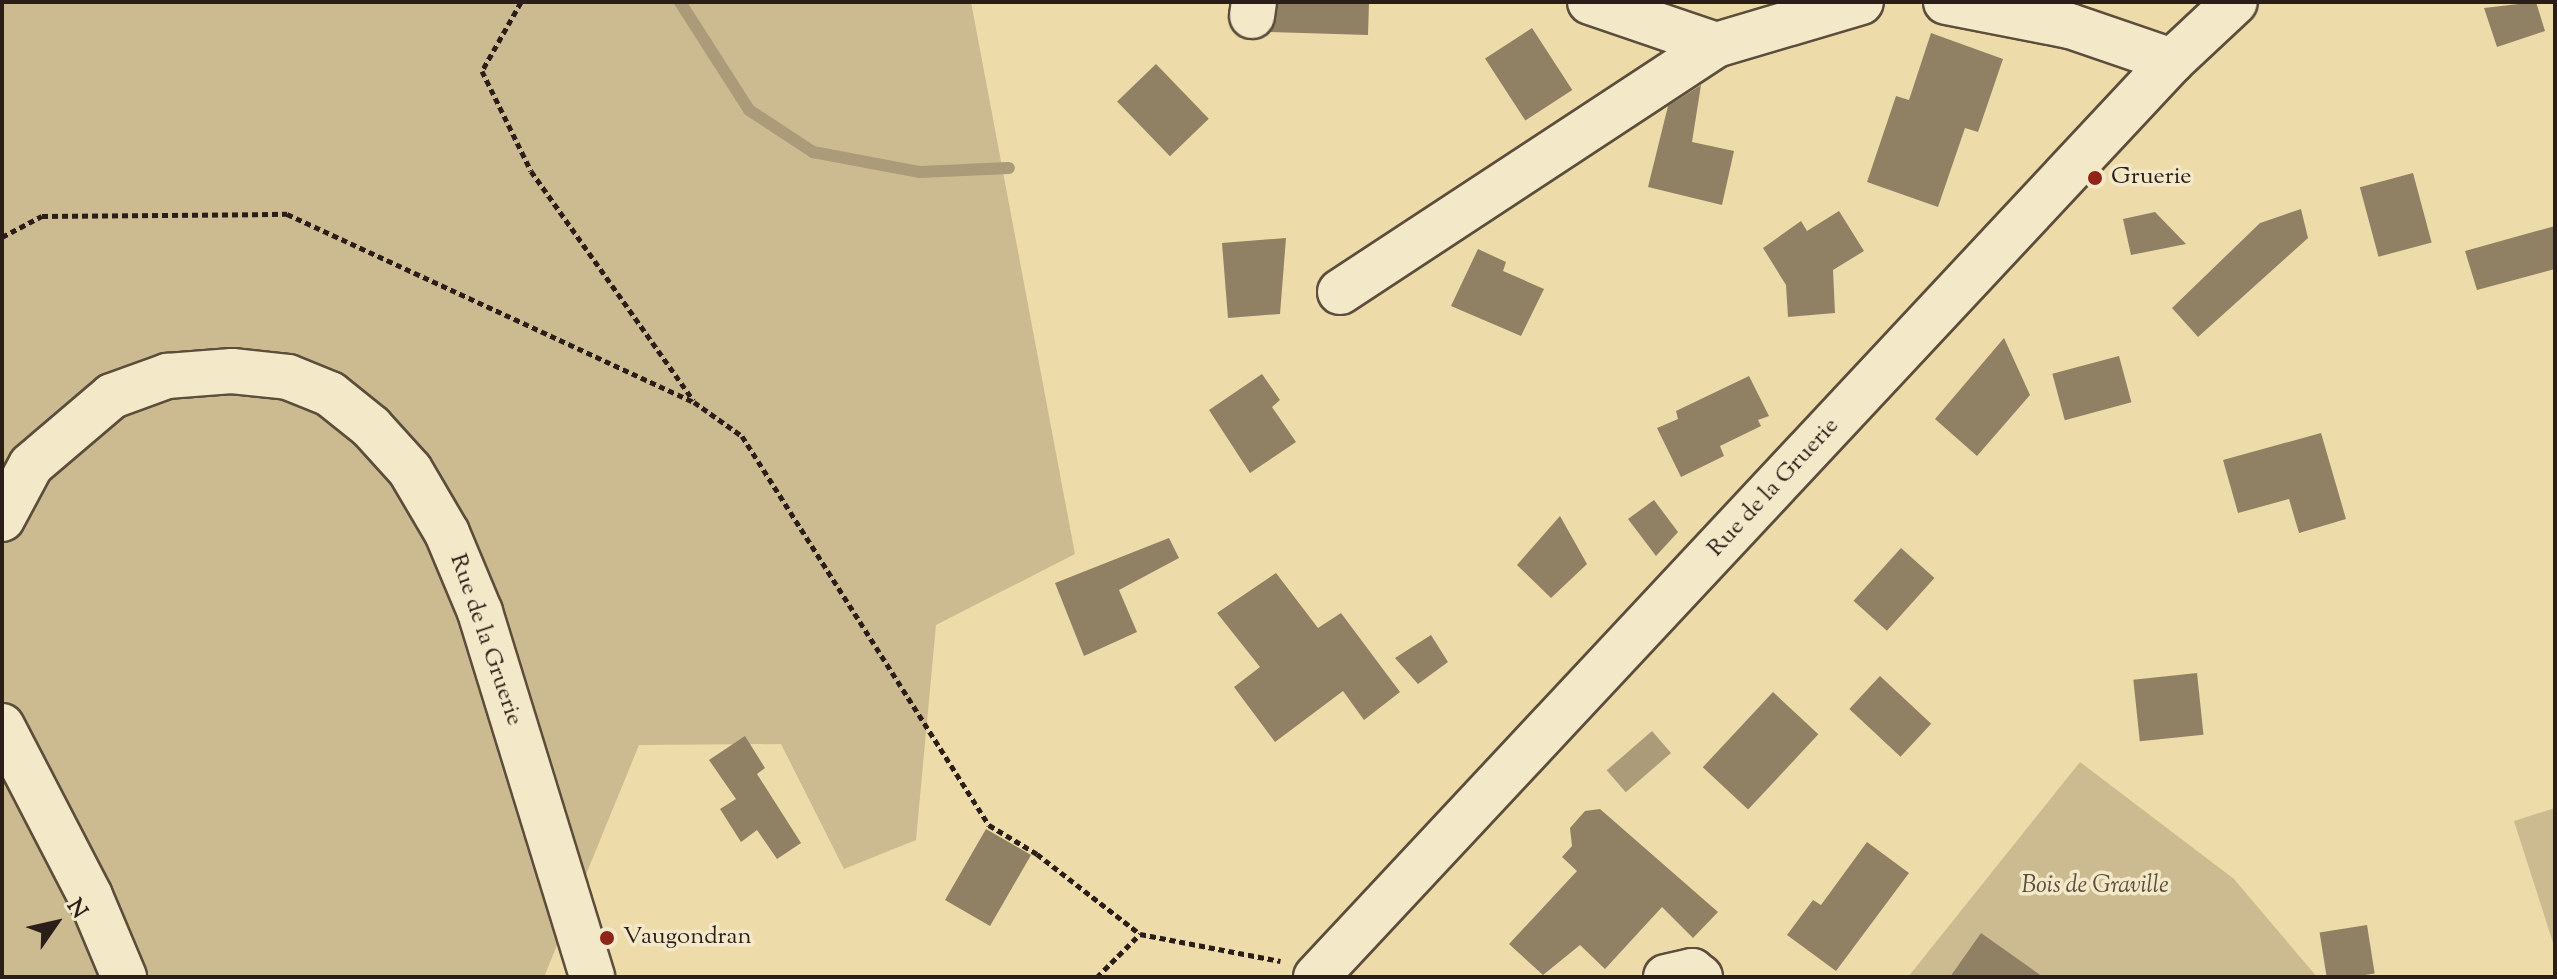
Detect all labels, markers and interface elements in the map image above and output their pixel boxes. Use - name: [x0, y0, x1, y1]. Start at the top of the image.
- place label: Gruerie: [2111, 164, 2192, 192]
- marker: Gruerie: [2086, 169, 2104, 187]
- street label: Rue de la Gruerie: [1702, 412, 1846, 564]
- street label: Rue de la Gruerie: [442, 550, 528, 730]
- park label: Bois de Graville: [2021, 873, 2169, 901]
- north arrow: [16, 883, 96, 963]
- text: N: [58, 893, 94, 926]
- place label: Vaugondran: [623, 924, 752, 952]
- marker: Vaugondran: [598, 929, 616, 947]

